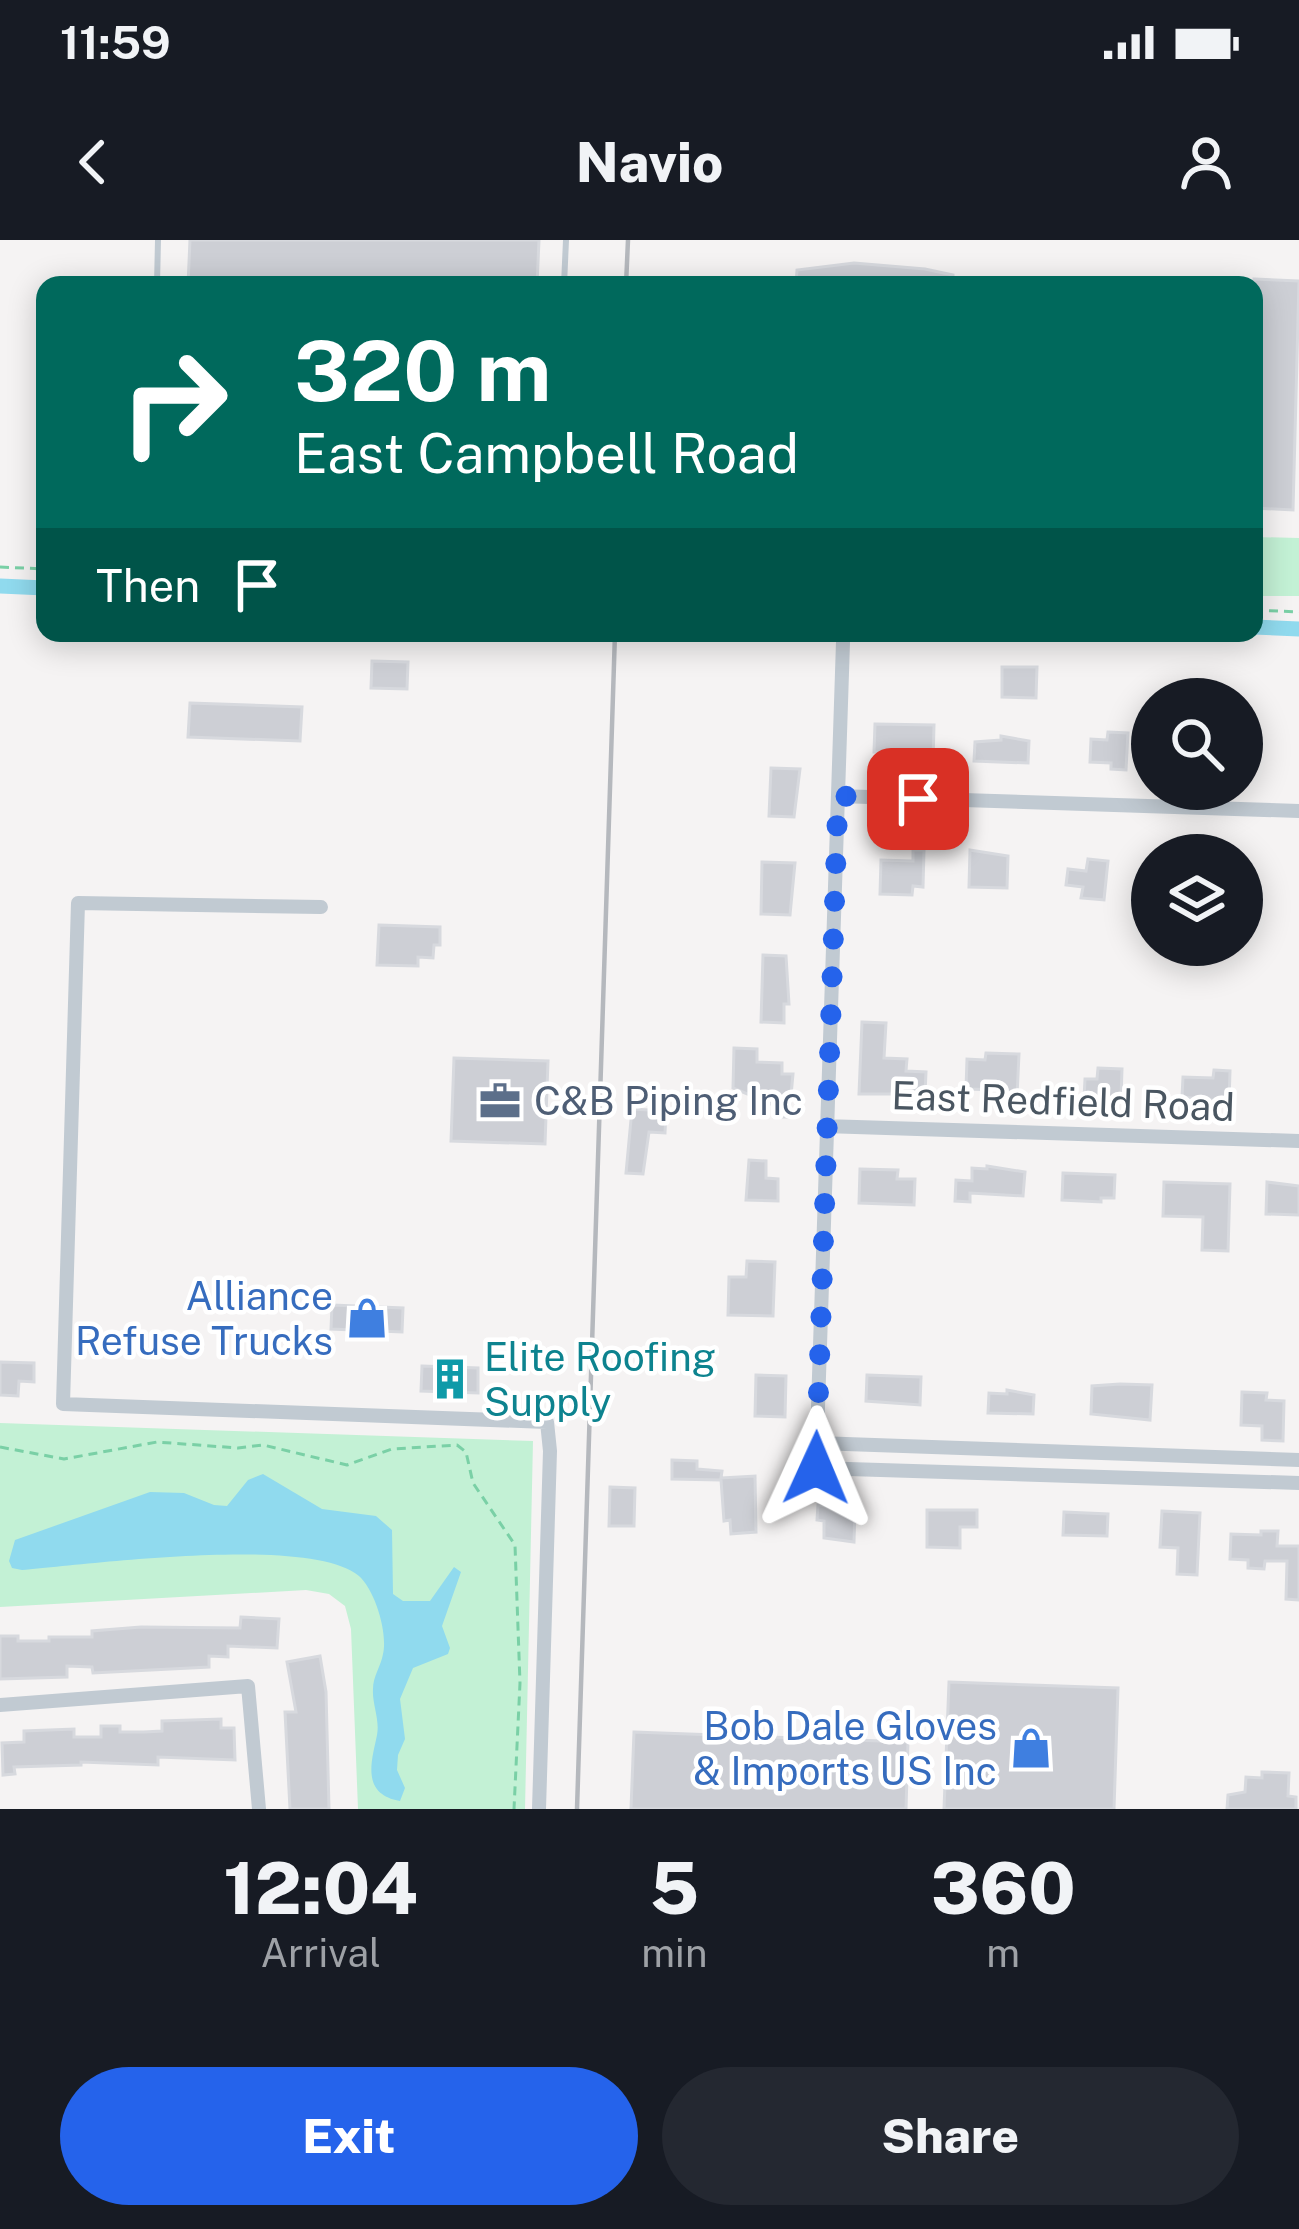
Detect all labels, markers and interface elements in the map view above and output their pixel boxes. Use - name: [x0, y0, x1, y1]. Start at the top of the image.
- text: 11:59: [60, 16, 171, 69]
- icon: back: [60, 129, 126, 195]
- icon: person: [1173, 129, 1239, 195]
- text: Navio: [576, 131, 723, 194]
- text: 320 m: [294, 321, 552, 420]
- icon: right: [96, 324, 252, 480]
- text: East Campbell Road: [294, 422, 799, 485]
- icon: arrive: [224, 552, 290, 618]
- text: Then: [96, 559, 200, 612]
- map controls: [1131, 678, 1263, 966]
- button: search: [1131, 678, 1263, 810]
- pin: [867, 748, 969, 850]
- icon: arrive: [885, 766, 951, 832]
- button: layers: [1131, 834, 1263, 966]
- street label: East Redfield Road: [891, 1072, 1235, 1130]
- office icon: C&B Piping Inc: [477, 1078, 523, 1124]
- place label: C&B Piping Inc: [534, 1078, 803, 1124]
- place label: Alliance Refuse Trucks: [75, 1273, 333, 1364]
- shop icon: Alliance Refuse Trucks: [344, 1295, 390, 1341]
- place label: Elite Roofing Supply: [484, 1334, 716, 1425]
- building icon: Elite Roofing Supply: [427, 1356, 473, 1402]
- position arrow: [753, 1405, 879, 1531]
- place label: Bob Dale Gloves & Imports US Inc: [693, 1703, 997, 1794]
- shop icon: Bob Dale Gloves & Imports US Inc: [1008, 1725, 1054, 1771]
- text: 12:04: [223, 1846, 418, 1930]
- text: 5: [649, 1846, 699, 1930]
- text: 360: [931, 1846, 1076, 1930]
- text: Arrival: [260, 1930, 381, 1976]
- text: min: [641, 1930, 707, 1976]
- text: m: [986, 1930, 1020, 1976]
- button: Exit: [60, 2067, 638, 2205]
- button: Share: [662, 2067, 1239, 2205]

